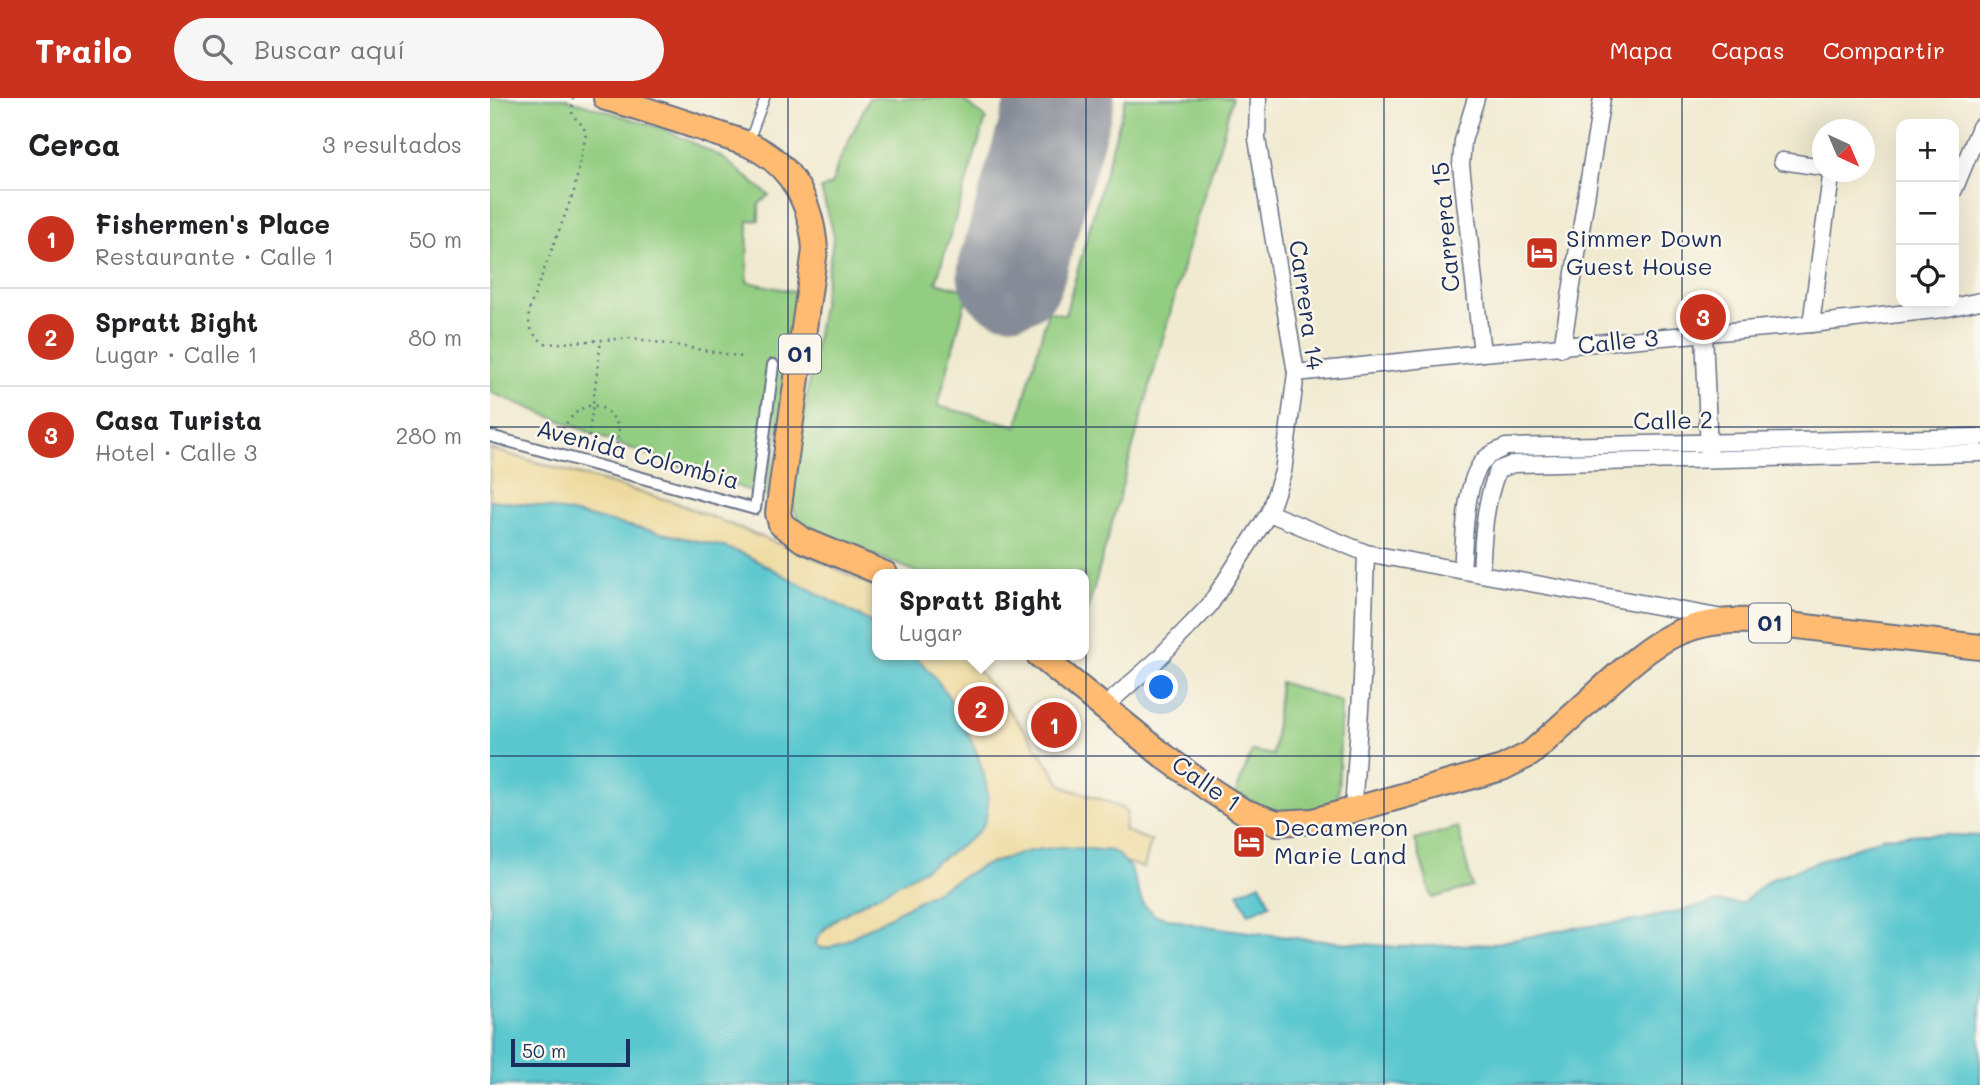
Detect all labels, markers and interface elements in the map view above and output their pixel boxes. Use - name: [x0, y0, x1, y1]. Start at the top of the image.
- search box: [174, 18, 664, 81]
- text: Trailo: [35, 28, 132, 71]
- icon: search: [198, 30, 236, 68]
- text: Buscar aquí: [254, 32, 405, 66]
- text: Mapa: [1609, 34, 1673, 65]
- text: Capas: [1711, 34, 1785, 65]
- text: Compartir: [1823, 34, 1945, 65]
- north arrow: [1812, 119, 1875, 182]
- map controls: [1896, 119, 1959, 308]
- button: +: [1896, 119, 1959, 182]
- text: Cerca: [28, 124, 120, 164]
- text: 3 resultados: [322, 129, 462, 159]
- street label: Carrera 15: [1423, 161, 1466, 293]
- button: −: [1896, 182, 1959, 245]
- text: Fishermen's Place: [95, 207, 330, 241]
- place label: Simmer Down Guest House: [1566, 222, 1722, 281]
- text: 1: [46, 224, 56, 254]
- text: 50 m: [409, 224, 462, 254]
- hotel icon: Simmer Down Guest House: [1523, 234, 1561, 272]
- street label: Carrera 14: [1283, 238, 1332, 372]
- text: Restaurante · Calle 1: [95, 241, 334, 271]
- button: locate: [1896, 245, 1959, 308]
- pin: 3: [1680, 291, 1726, 343]
- text: Spratt Bight: [95, 305, 258, 339]
- street label: Calle 3: [1576, 321, 1660, 360]
- text: 2: [45, 322, 57, 352]
- text: 80 m: [408, 322, 462, 352]
- road number: 01: [779, 334, 821, 374]
- text: Lugar · Calle 1: [95, 339, 258, 369]
- text: Casa Turista: [95, 403, 262, 437]
- street label: Calle 2: [1633, 403, 1713, 436]
- street label: Avenida Colombia: [534, 412, 743, 496]
- text: 3: [44, 420, 58, 450]
- text: 280 m: [395, 420, 462, 450]
- text: Hotel · Calle 3: [95, 437, 257, 467]
- popup: [872, 569, 1089, 660]
- text: Spratt Bight: [899, 583, 1062, 617]
- road number: 01: [1749, 603, 1791, 642]
- text: Lugar: [899, 617, 963, 647]
- your location: [1144, 670, 1178, 704]
- pin: 2: [958, 683, 1004, 735]
- pin: 1: [1031, 699, 1077, 751]
- street label: Calle 1: [1166, 748, 1247, 818]
- place label: Decameron Marie Land: [1274, 811, 1408, 870]
- hotel icon: Decameron Marie Land: [1230, 823, 1268, 861]
- scale bar: [511, 1036, 630, 1068]
- text: 50 m: [522, 1038, 566, 1063]

